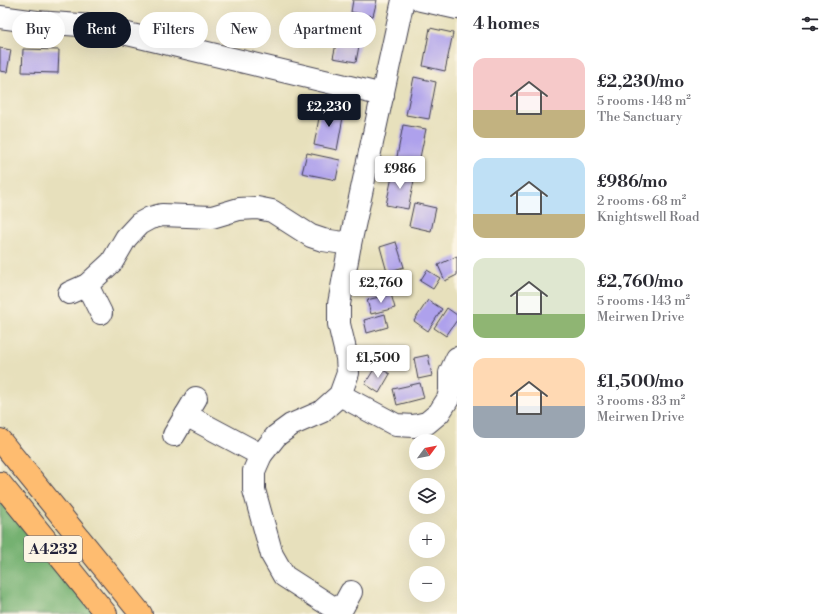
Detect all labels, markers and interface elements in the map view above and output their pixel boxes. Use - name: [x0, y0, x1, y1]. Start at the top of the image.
- chip: Buy: [12, 12, 65, 48]
- chip: Rent: [73, 12, 131, 48]
- chip: Filters: [139, 12, 208, 48]
- chip: New: [216, 12, 271, 48]
- chip: Apartment: [279, 12, 376, 48]
- text: 4 homes: [473, 13, 540, 35]
- icon: filters: [799, 13, 821, 35]
- text: £2,230/mo: [597, 71, 684, 93]
- icon: home: [505, 74, 553, 122]
- text: 5 rooms · 148 m²: [597, 93, 691, 109]
- pin: £2,230: [296, 94, 362, 128]
- text: £2,230: [307, 99, 351, 115]
- text: The Sanctuary: [597, 109, 682, 125]
- pin: £986: [376, 156, 424, 190]
- text: £986: [384, 161, 416, 177]
- text: £986/mo: [597, 171, 667, 193]
- icon: home: [505, 174, 553, 222]
- text: 2 rooms · 68 m²: [597, 193, 686, 209]
- text: Knightswell Road: [597, 209, 700, 225]
- pin: £2,760: [348, 270, 414, 304]
- text: £2,760/mo: [597, 271, 683, 293]
- icon: home: [505, 274, 553, 322]
- text: £2,760: [359, 275, 403, 291]
- text: 5 rooms · 143 m²: [597, 293, 690, 309]
- text: Meirwen Drive: [597, 309, 684, 325]
- pin: £1,500: [345, 345, 411, 379]
- text: £1,500: [356, 350, 400, 366]
- text: £1,500/mo: [597, 371, 684, 393]
- icon: home: [505, 374, 553, 422]
- text: 3 rooms · 83 m²: [597, 393, 685, 409]
- text: Meirwen Drive: [597, 409, 684, 425]
- north arrow: [409, 434, 445, 470]
- map controls: [409, 434, 445, 602]
- button: layers: [409, 478, 445, 514]
- button: +: [409, 522, 445, 558]
- road number: A4232: [24, 536, 82, 562]
- button: −: [409, 566, 445, 602]

